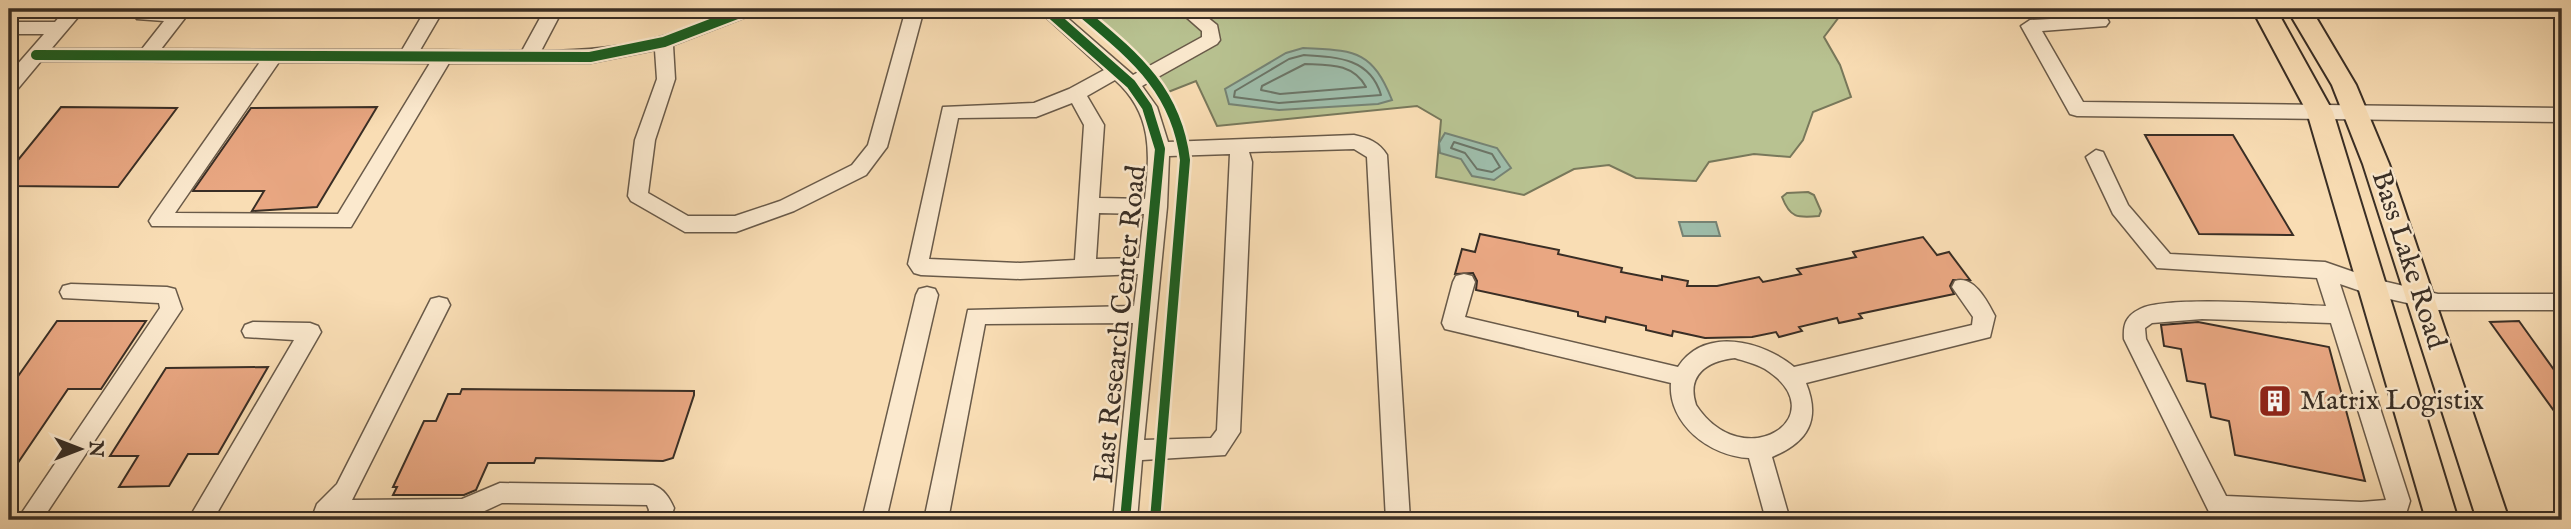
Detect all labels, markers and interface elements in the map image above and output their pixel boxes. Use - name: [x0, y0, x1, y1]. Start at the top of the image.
- street label: East Research Center Road: [1087, 163, 1155, 484]
- street label: Bass Lake Road: [2363, 166, 2453, 354]
- building icon: Matrix Logistix: [2256, 382, 2294, 420]
- place label: Matrix Logistix: [2300, 384, 2484, 419]
- north arrow: [46, 414, 116, 484]
- text: N: [83, 440, 107, 458]

